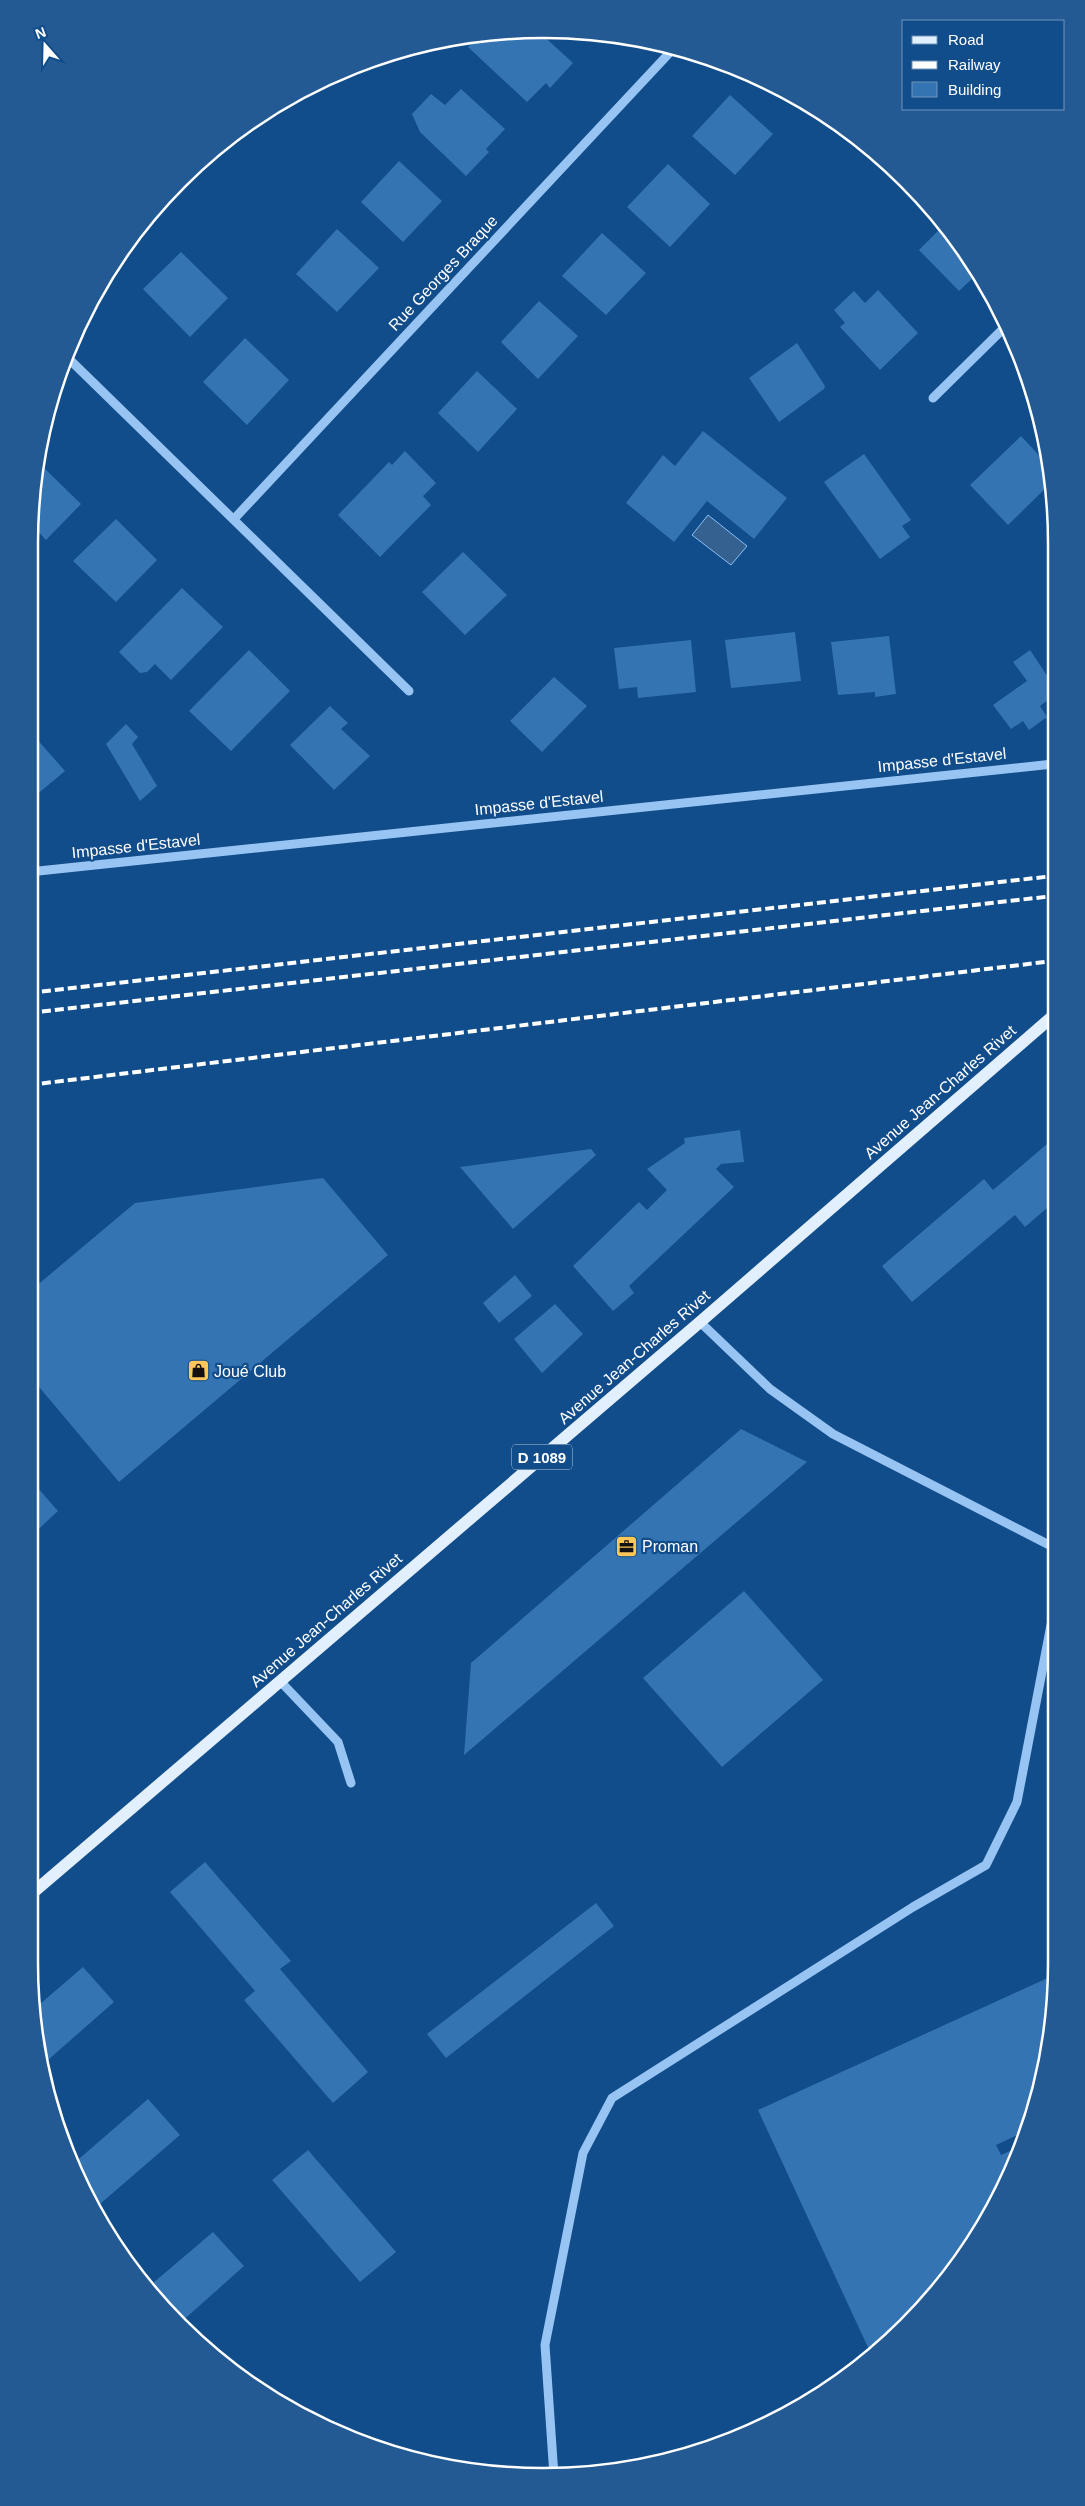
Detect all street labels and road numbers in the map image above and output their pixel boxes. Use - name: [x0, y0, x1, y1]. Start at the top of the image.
- street label: Rue Georges Braque: [385, 212, 501, 334]
- street label: Impasse d'Estavel: [877, 745, 1007, 775]
- street label: Impasse d'Estavel: [474, 788, 604, 818]
- street label: Impasse d'Estavel: [71, 831, 201, 861]
- street label: Avenue Jean-Charles Rivet: [861, 1021, 1019, 1162]
- street label: Avenue Jean-Charles Rivet: [555, 1286, 713, 1427]
- road number: D 1089: [512, 1444, 572, 1470]
- street label: Avenue Jean-Charles Rivet: [247, 1549, 405, 1690]

